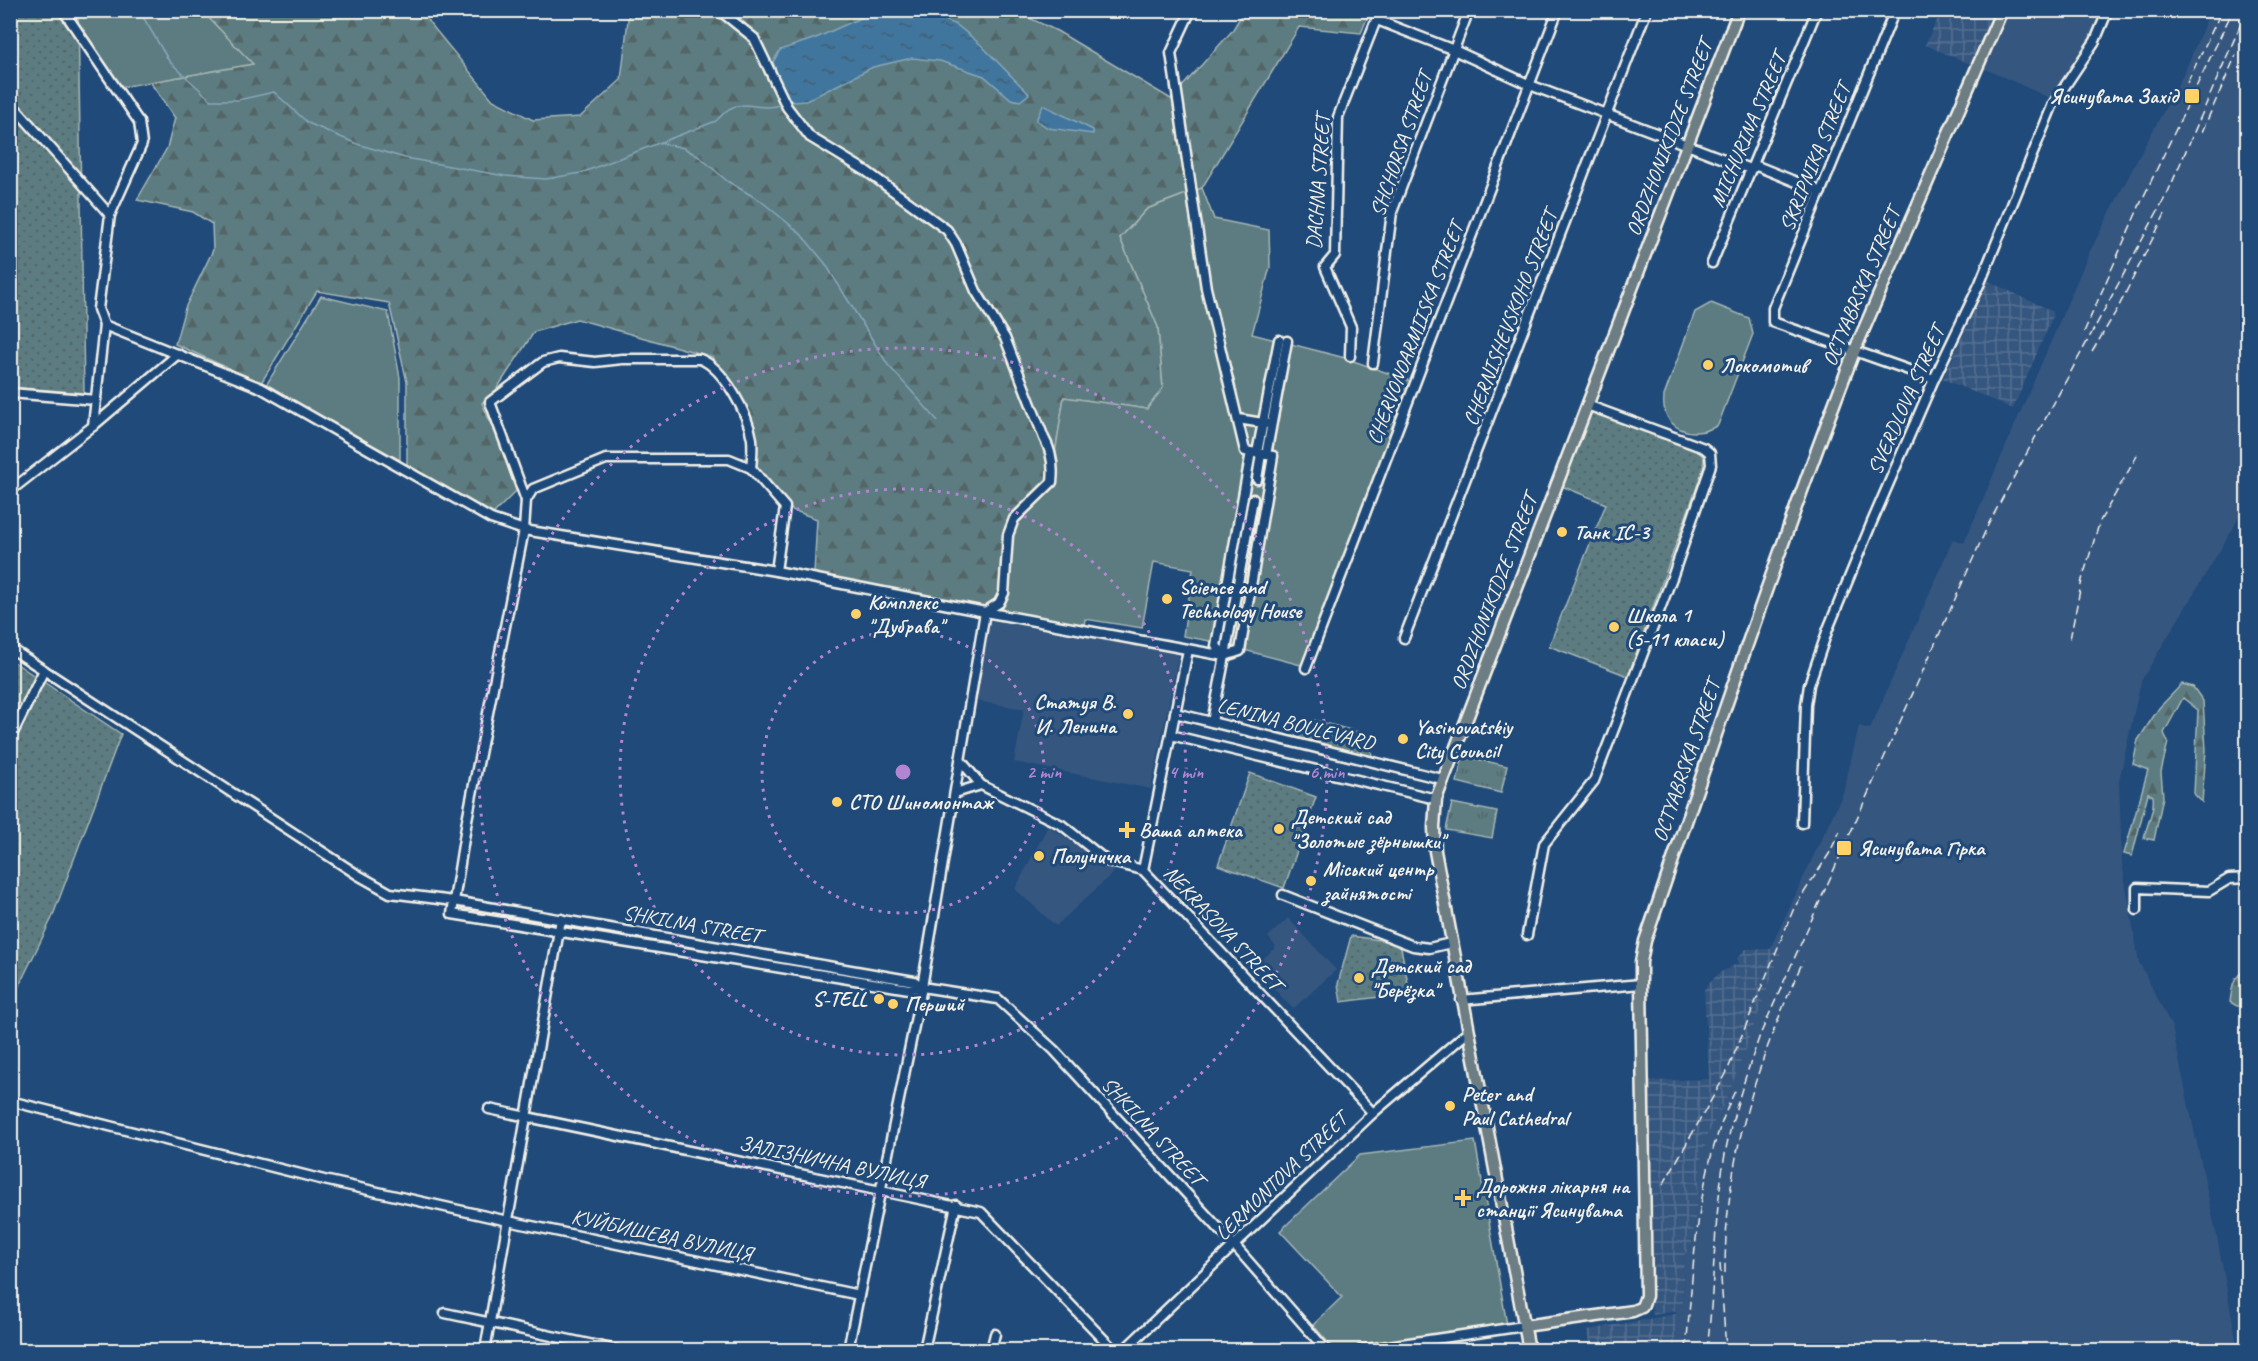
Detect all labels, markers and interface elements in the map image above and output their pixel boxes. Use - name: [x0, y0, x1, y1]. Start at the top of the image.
- street label: ORDZHONIKIDZE STREET: [1620, 32, 1720, 239]
- street label: MICHURINA STREET: [1704, 44, 1794, 211]
- street label: SHCHORSA STREET: [1364, 64, 1439, 220]
- street label: SKRIPNIKA STREET: [1774, 75, 1858, 235]
- place label: Ясинувата Захід: [2049, 83, 2180, 110]
- marker: Ясинувата Захід: [2183, 87, 2201, 105]
- street label: DACHNA STREET: [1300, 109, 1336, 250]
- street label: OCTYABRSKA STREET: [1816, 199, 1908, 370]
- street label: CHERNISHEVSKOHO STREET: [1457, 202, 1565, 429]
- street label: CHERVONOARMIISKA STREET: [1361, 214, 1471, 448]
- street label: SVERDLOVA STREET: [1862, 318, 1952, 478]
- place label: Локомотив: [1720, 352, 1812, 378]
- marker: Локомотив: [1701, 358, 1715, 372]
- street label: ORDZHONIKIDZE STREET: [1445, 486, 1545, 693]
- place label: Танк ІС-3: [1574, 519, 1652, 545]
- marker: Танк ІС-3: [1555, 525, 1569, 539]
- place label: Science and Technology House: [1179, 574, 1303, 624]
- place label: Комплекс "Дубрава": [868, 589, 949, 639]
- marker: Science and Technology House: [1160, 592, 1174, 606]
- place label: Школа 1 (5-11 класи): [1626, 602, 1726, 652]
- marker: Комплекс "Дубрава": [849, 607, 863, 621]
- marker: Школа 1 (5-11 класи): [1607, 620, 1621, 634]
- street label: OCTYABRSKA STREET: [1646, 672, 1728, 845]
- place label: Статуя В. И. Ленина: [1034, 689, 1118, 739]
- street label: LENINA BOULEVARD: [1215, 692, 1379, 757]
- marker: Статуя В. И. Ленина: [1121, 707, 1135, 721]
- place label: Yasinovatskiy City Council: [1415, 714, 1514, 765]
- marker: Yasinovatskiy City Council: [1396, 732, 1410, 746]
- text: 2 min: [1027, 761, 1062, 783]
- text: 4 min: [1169, 761, 1204, 783]
- text: 6 min: [1310, 761, 1345, 783]
- centre of rings: [893, 762, 913, 782]
- place label: СТО Шиномонтаж: [849, 789, 995, 815]
- marker: СТО Шиномонтаж: [830, 795, 844, 809]
- place label: Детский сад "Золотые зёрнышки": [1291, 804, 1450, 855]
- place label: Ваша аптека: [1139, 817, 1244, 843]
- marker: Детский сад "Золотые зёрнышки": [1272, 822, 1286, 836]
- marker: Ваша аптека: [1120, 823, 1134, 837]
- place label: Ясинувата Гірка: [1858, 835, 1986, 862]
- marker: Ясинувата Гірка: [1835, 839, 1853, 857]
- place label: Полуничка: [1051, 843, 1132, 870]
- marker: Полуничка: [1032, 849, 1046, 863]
- place label: Міський центр зайнятості: [1320, 856, 1435, 907]
- street label: NEKRASOVA STREET: [1158, 860, 1291, 1000]
- marker: Міський центр зайнятості: [1304, 874, 1318, 888]
- street label: SHKILNA STREET: [621, 899, 768, 950]
- place label: Детский сад "Берёзка": [1371, 953, 1473, 1004]
- marker: Детский сад "Берёзка": [1352, 971, 1366, 985]
- place label: S-TELL: [812, 986, 868, 1012]
- place label: Перший: [905, 991, 966, 1017]
- marker: S-TELL: [872, 992, 886, 1006]
- marker: Перший: [886, 997, 900, 1011]
- street label: SHKILNA STREET: [1096, 1071, 1214, 1195]
- place label: Peter and Paul Cathedral: [1462, 1081, 1572, 1131]
- marker: Peter and Paul Cathedral: [1443, 1099, 1457, 1113]
- street label: LERMONTOVA STREET: [1209, 1103, 1356, 1246]
- street label: ЗАЛІЗНИЧНА ВУЛИЦЯ: [737, 1130, 931, 1195]
- place label: Дорожня лікарня на станції Ясинувата: [1476, 1173, 1631, 1224]
- marker: Дорожня лікарня на станції Ясинувата: [1454, 1189, 1472, 1207]
- street label: КУЙБИШЕВА ВУЛИЦЯ: [569, 1203, 757, 1267]

